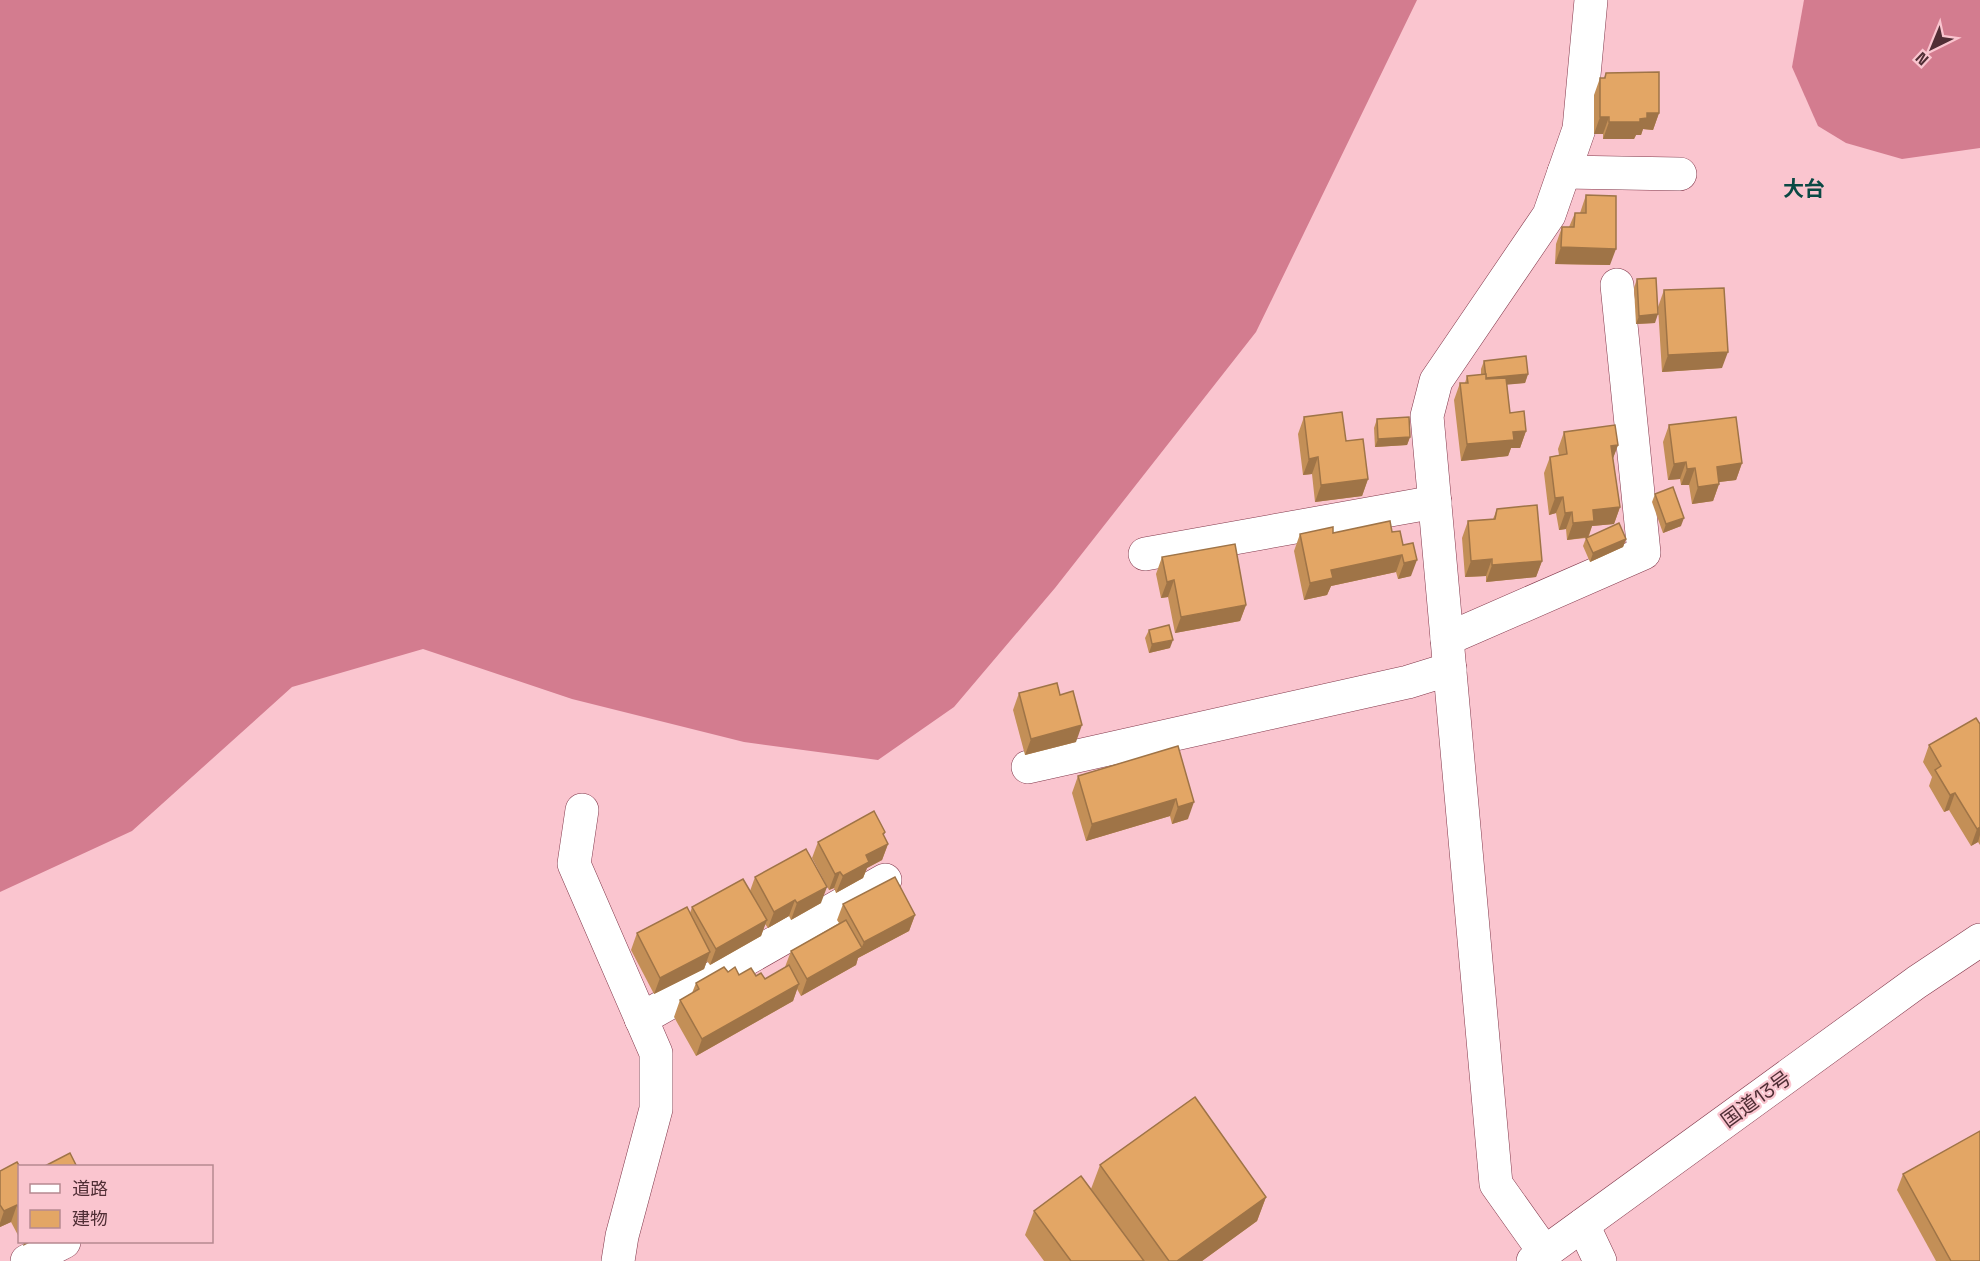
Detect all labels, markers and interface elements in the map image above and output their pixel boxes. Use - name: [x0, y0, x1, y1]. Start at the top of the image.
- north arrow: [1902, 18, 1962, 78]
- text: N: [1911, 47, 1933, 70]
- district label: 大台: [1783, 175, 1825, 202]
- street label: 国道13号: [1716, 1065, 1796, 1133]
- legend: [18, 1165, 213, 1243]
- text: 道路: [72, 1177, 108, 1200]
- text: 建物: [72, 1207, 108, 1230]

